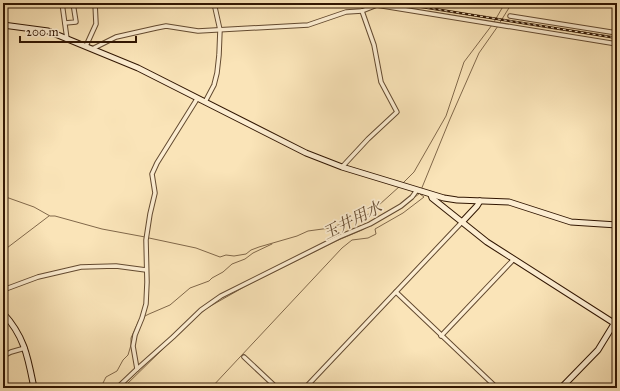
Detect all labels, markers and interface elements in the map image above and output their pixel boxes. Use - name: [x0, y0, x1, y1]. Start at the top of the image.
- scale bar: [20, 18, 136, 44]
- text: 200 m: [26, 25, 59, 39]
- water label: 玉井用水: [319, 196, 387, 243]

